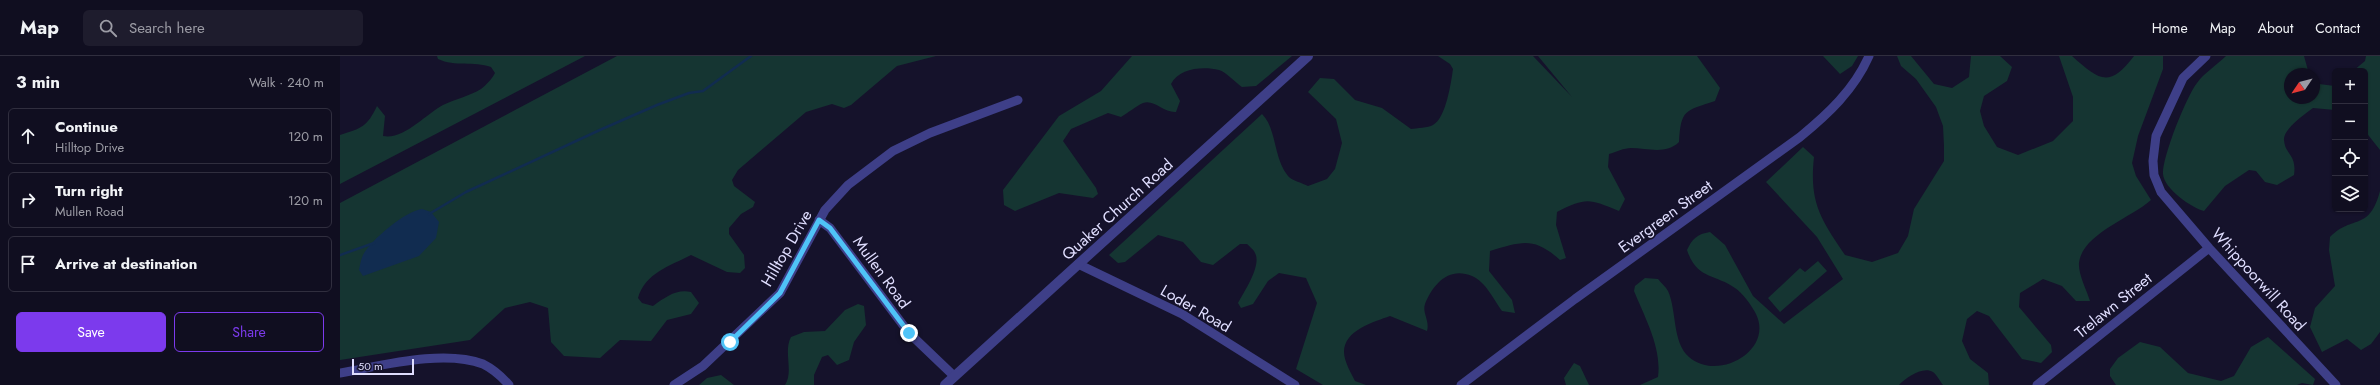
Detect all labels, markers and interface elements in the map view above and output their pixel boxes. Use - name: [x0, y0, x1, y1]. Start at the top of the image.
- search box: [83, 10, 363, 46]
- text: Map: [20, 14, 59, 41]
- icon: search: [97, 17, 119, 39]
- text: Search here: [129, 17, 205, 39]
- text: Home: [2152, 18, 2188, 38]
- text: Map: [2210, 18, 2236, 38]
- text: About: [2258, 18, 2293, 38]
- text: Contact: [2315, 18, 2360, 38]
- north arrow: [2284, 68, 2320, 104]
- map controls: [2332, 68, 2368, 212]
- button: +: [2332, 68, 2368, 104]
- text: 3 min: [16, 70, 60, 94]
- text: Walk · 240 m: [249, 73, 324, 92]
- button: −: [2332, 104, 2368, 140]
- text: Continue: [55, 116, 118, 138]
- icon: ahead: [17, 125, 39, 147]
- text: 120 m: [288, 127, 323, 146]
- text: Hilltop Drive: [55, 138, 124, 157]
- button: locate: [2332, 140, 2368, 176]
- street label: Quaker Church Road: [1057, 153, 1178, 266]
- street label: Evergreen Street: [1614, 174, 1717, 258]
- button: layers: [2332, 176, 2368, 212]
- text: Turn right: [55, 180, 123, 202]
- icon: right: [17, 189, 39, 211]
- text: 120 m: [288, 191, 323, 210]
- text: Mullen Road: [55, 202, 124, 221]
- street label: Hilltop Drive: [755, 206, 818, 291]
- street label: Whippoorwill Road: [2206, 223, 2311, 336]
- street label: Mullen Road: [847, 231, 916, 313]
- icon: arrive: [17, 253, 39, 275]
- text: Arrive at destination: [55, 253, 197, 275]
- street label: Trelawn Street: [2070, 267, 2157, 344]
- street label: Loder Road: [1156, 279, 1235, 338]
- button: Save: [16, 312, 166, 352]
- button: Share: [174, 312, 324, 352]
- route end: [900, 324, 918, 342]
- route start: [721, 333, 739, 351]
- scale bar: [352, 357, 414, 376]
- text: 50 m: [358, 358, 383, 374]

